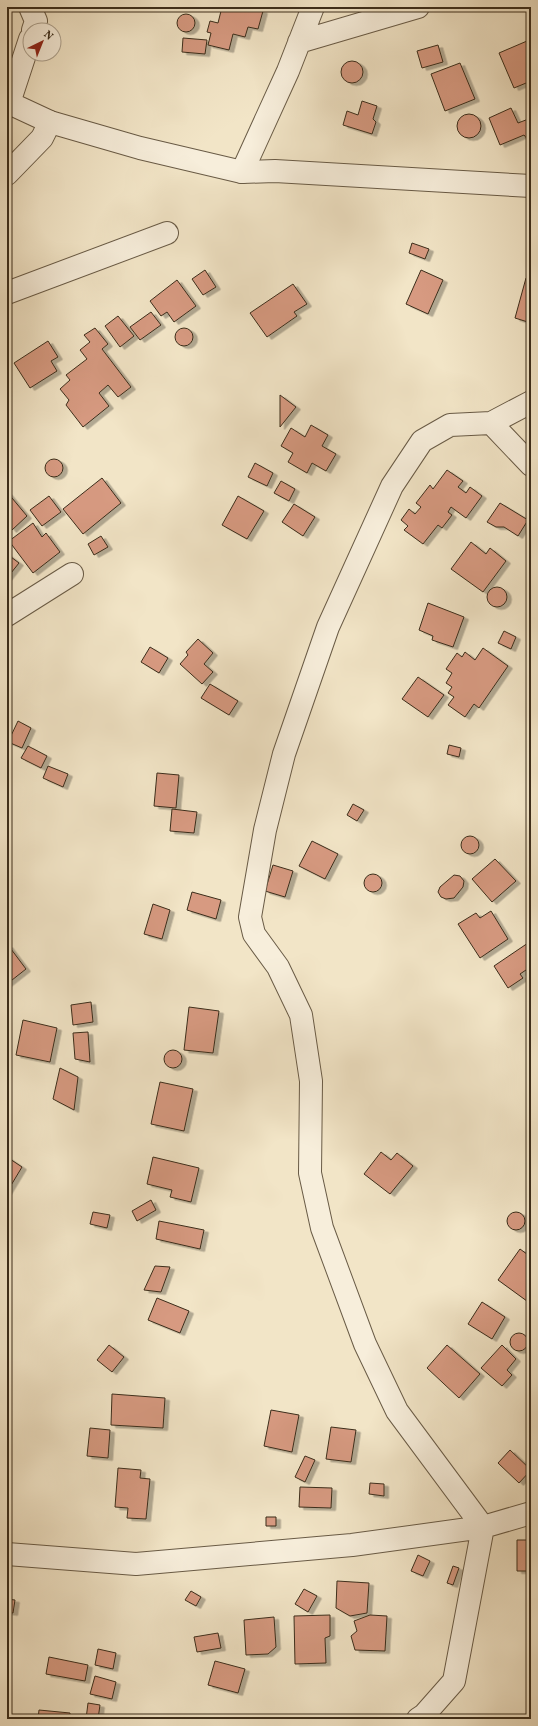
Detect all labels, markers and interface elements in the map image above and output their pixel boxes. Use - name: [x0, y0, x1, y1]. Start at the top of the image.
- north arrow: [22, 22, 62, 62]
- text: N: [40, 28, 56, 44]

